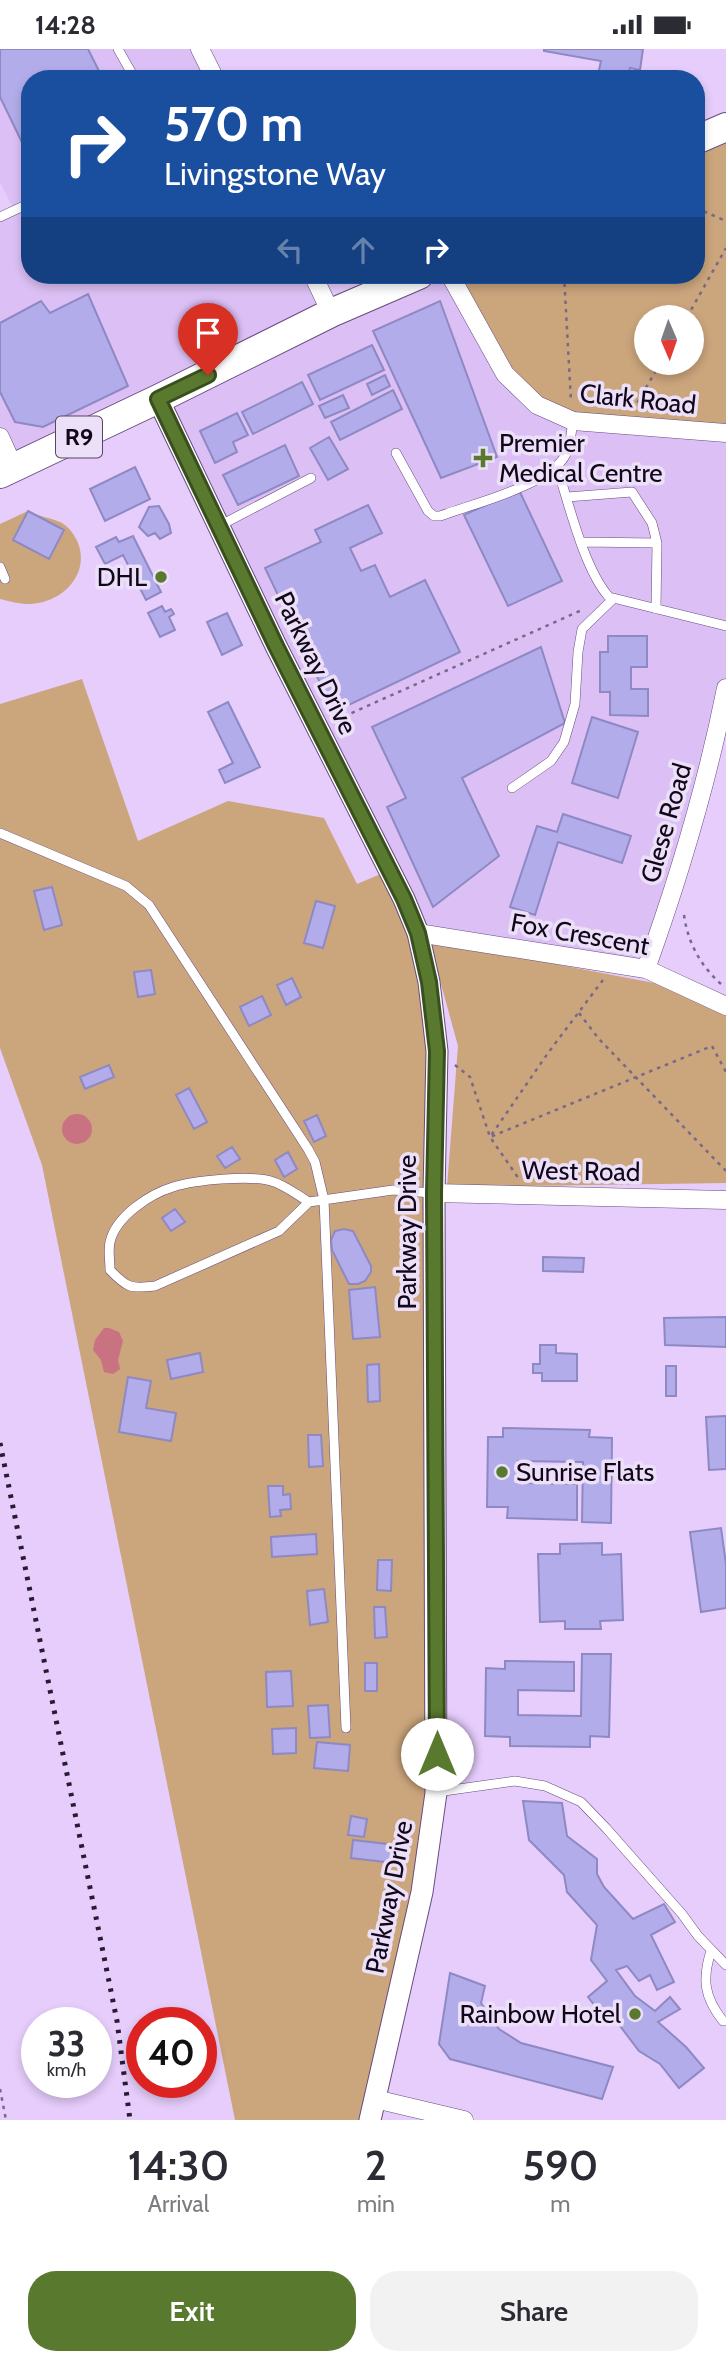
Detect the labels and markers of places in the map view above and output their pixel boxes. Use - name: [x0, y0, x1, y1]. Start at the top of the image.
- pin: [178, 303, 238, 375]
- place label: Premier Medical Centre: [499, 427, 663, 489]
- marker: Premier Medical Centre: [473, 448, 493, 468]
- place label: DHL: [97, 561, 147, 593]
- marker: DHL: [153, 569, 169, 585]
- place label: Sunrise Flats: [516, 1456, 655, 1488]
- marker: Sunrise Flats: [494, 1464, 510, 1480]
- place label: Rainbow Hotel: [459, 1998, 621, 2030]
- marker: Rainbow Hotel: [627, 2006, 643, 2022]

